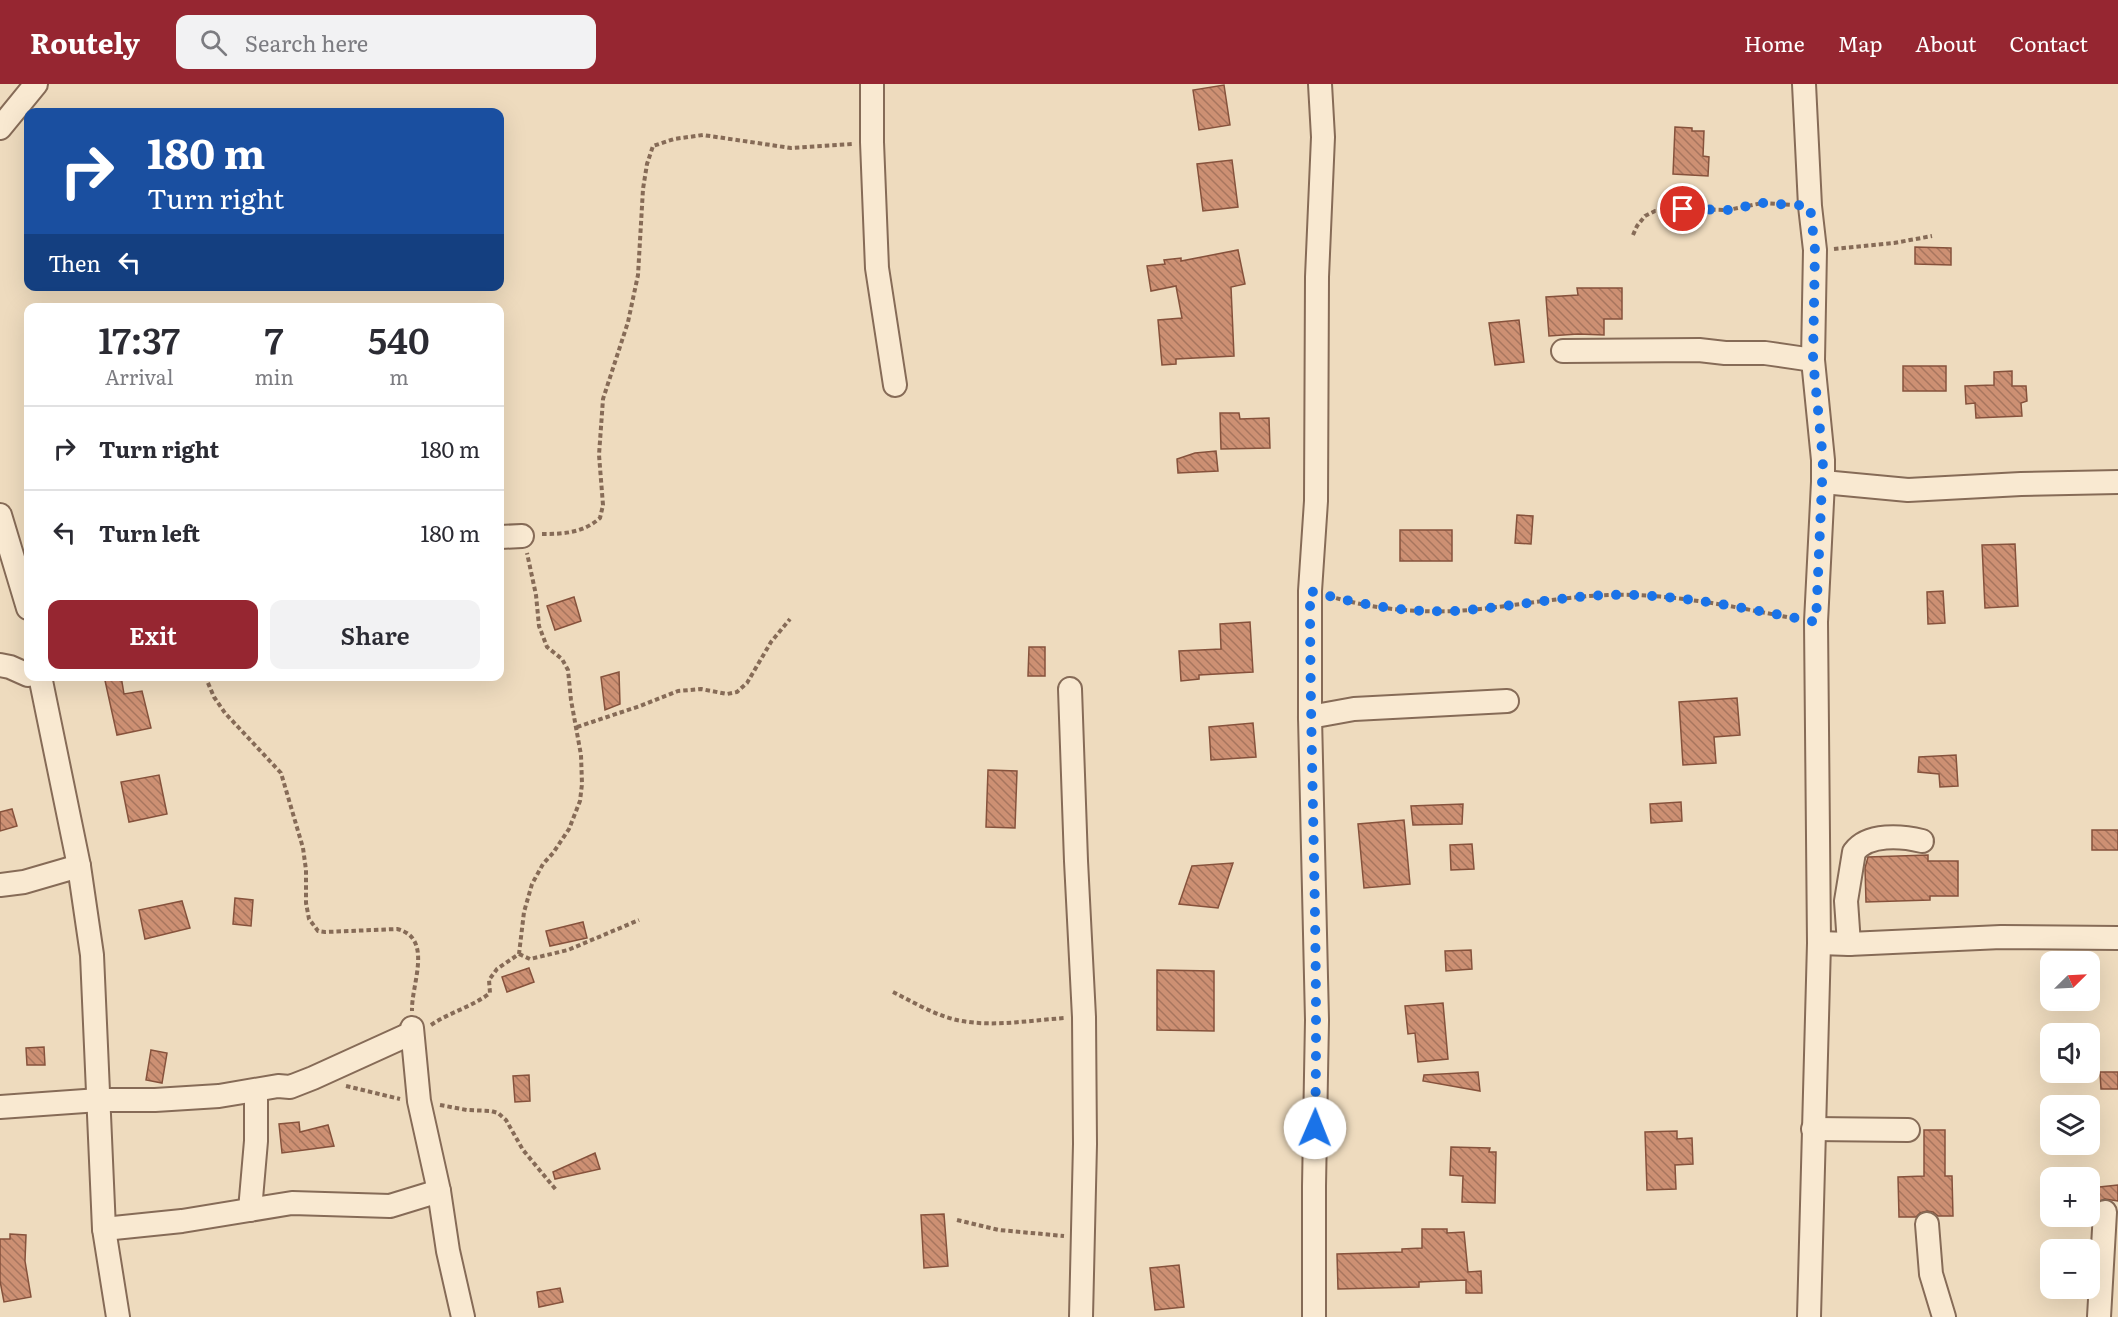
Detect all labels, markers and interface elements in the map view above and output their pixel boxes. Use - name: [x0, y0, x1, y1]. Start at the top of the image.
- search box: [176, 15, 596, 69]
- text: Routely: [30, 21, 140, 63]
- icon: search: [197, 26, 230, 59]
- text: Search here: [245, 26, 368, 59]
- text: Home: [1744, 27, 1805, 58]
- text: Map: [1838, 27, 1882, 58]
- text: About: [1915, 27, 1977, 58]
- text: Contact: [2010, 27, 2088, 58]
- text: 180 m: [147, 120, 265, 182]
- icon: right: [48, 132, 126, 210]
- text: Turn right: [147, 177, 284, 217]
- pin: [1657, 183, 1708, 234]
- icon: arrive: [1666, 192, 1699, 225]
- text: Then: [48, 246, 101, 279]
- icon: left: [113, 246, 146, 279]
- text: 17:37: [98, 312, 180, 365]
- text: 7: [265, 312, 284, 365]
- text: 540: [368, 312, 430, 365]
- text: Arrival: [105, 361, 173, 391]
- text: min: [254, 361, 294, 391]
- text: m: [389, 361, 409, 391]
- icon: right: [48, 432, 81, 465]
- text: Turn right: [99, 432, 219, 465]
- text: 180 m: [420, 432, 480, 465]
- icon: left: [48, 516, 81, 549]
- text: Turn left: [99, 516, 200, 549]
- text: 180 m: [420, 516, 480, 549]
- button: Exit: [48, 600, 258, 669]
- button: Share: [270, 600, 480, 669]
- north arrow: [2040, 951, 2100, 1011]
- map controls: [2040, 951, 2100, 1299]
- button: sound: [2040, 1023, 2100, 1083]
- button: layers: [2040, 1095, 2100, 1155]
- position arrow: [1283, 1096, 1347, 1160]
- button: +: [2040, 1167, 2100, 1227]
- button: −: [2040, 1239, 2100, 1299]

